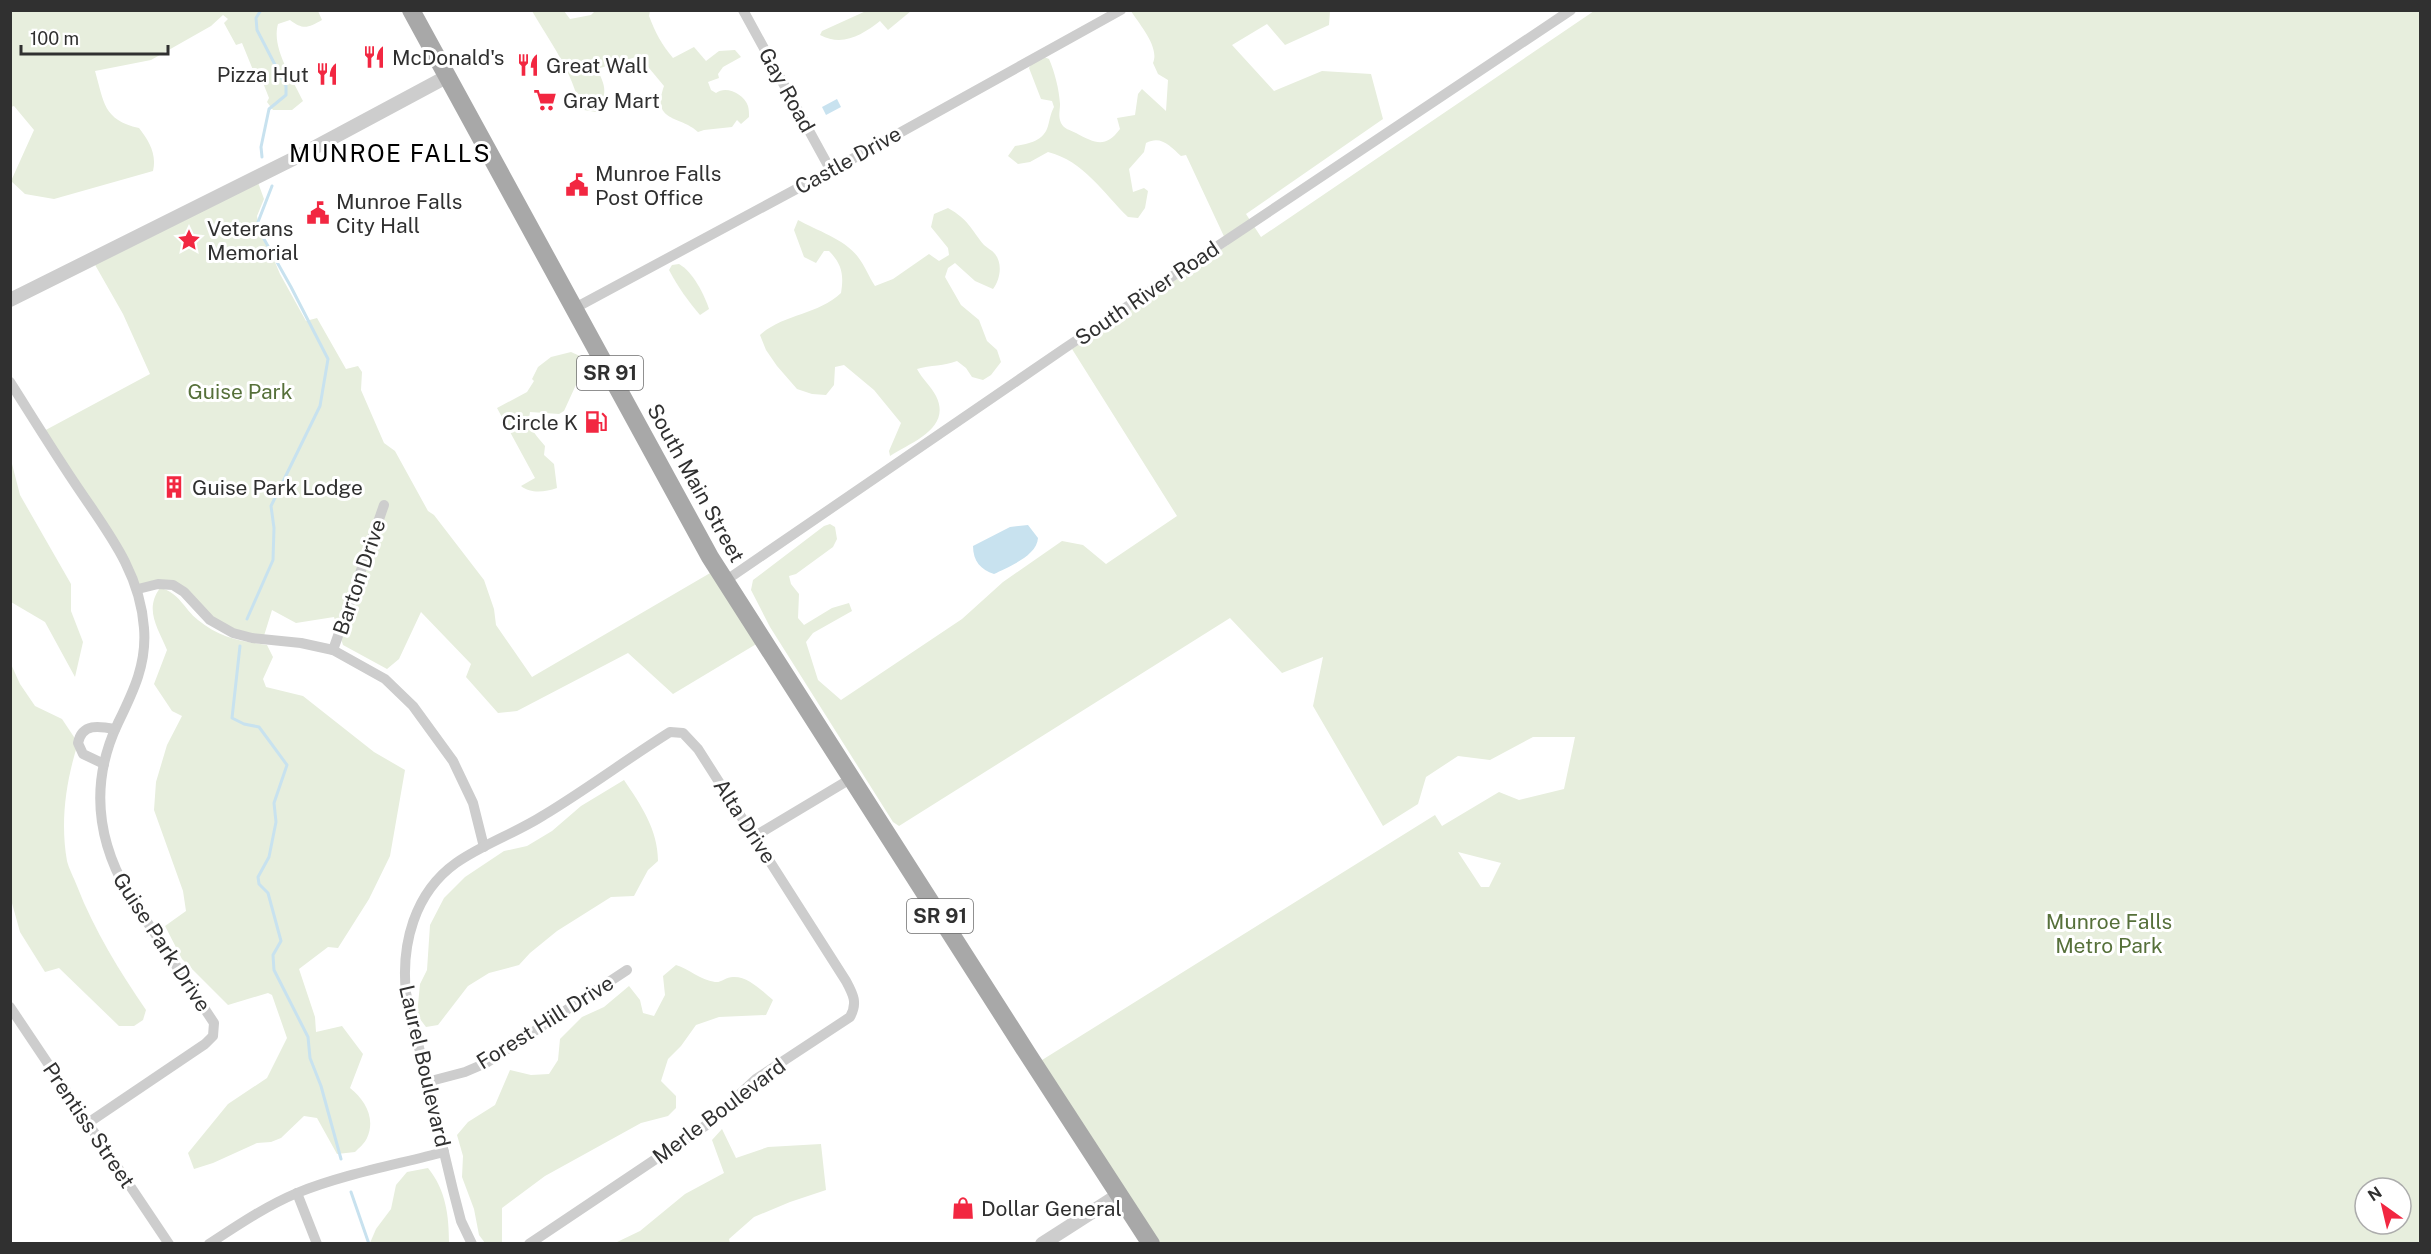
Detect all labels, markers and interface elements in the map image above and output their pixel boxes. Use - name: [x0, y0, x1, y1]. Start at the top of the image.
- scale bar: [21, 18, 168, 56]
- text: 100 m: [30, 28, 79, 49]
- street label: Gay Road: [754, 43, 820, 137]
- restaurant icon: McDonald's: [361, 44, 387, 70]
- place label: McDonald's: [392, 45, 504, 70]
- restaurant icon: Great Wall: [515, 52, 541, 78]
- place label: Great Wall: [546, 53, 648, 78]
- restaurant icon: Pizza Hut: [314, 61, 340, 87]
- place label: Pizza Hut: [217, 62, 309, 87]
- supermarket icon: Gray Mart: [532, 87, 558, 113]
- place label: Gray Mart: [563, 88, 660, 113]
- street label: Castle Drive: [791, 121, 905, 199]
- district label: MUNROE FALLS: [289, 139, 491, 167]
- place label: Munroe Falls Post Office: [595, 161, 721, 210]
- public building icon: Munroe Falls Post Office: [564, 172, 590, 198]
- place label: Munroe Falls City Hall: [336, 189, 462, 238]
- public building icon: Munroe Falls City Hall: [305, 200, 331, 226]
- place label: Veterans Memorial: [207, 216, 299, 265]
- place icon: Veterans Memorial: [176, 227, 202, 253]
- street label: South River Road: [1070, 236, 1224, 350]
- road number: SR 91: [577, 356, 643, 390]
- park label: Guise Park: [187, 379, 293, 404]
- street label: South Main Street: [642, 399, 750, 567]
- fuel station icon: Circle K: [583, 409, 609, 435]
- place label: Circle K: [502, 410, 578, 435]
- building icon: Guise Park Lodge: [161, 474, 187, 500]
- place label: Guise Park Lodge: [192, 475, 363, 500]
- street label: Barton Drive: [328, 516, 390, 638]
- street label: Alta Drive: [708, 774, 782, 868]
- street label: Guise Park Drive: [108, 868, 216, 1016]
- road number: SR 91: [907, 899, 973, 933]
- park label: Munroe Falls Metro Park: [2046, 909, 2172, 958]
- street label: Forest Hill Drive: [472, 970, 618, 1074]
- street label: Laurel Boulevard: [394, 983, 456, 1149]
- street label: Merle Boulevard: [648, 1053, 790, 1169]
- street label: Prentiss Street: [38, 1058, 140, 1192]
- north arrow: [2353, 1176, 2413, 1236]
- text: N: [2364, 1183, 2385, 1205]
- shop icon: Dollar General: [950, 1195, 976, 1221]
- place label: Dollar General: [981, 1196, 1122, 1221]

